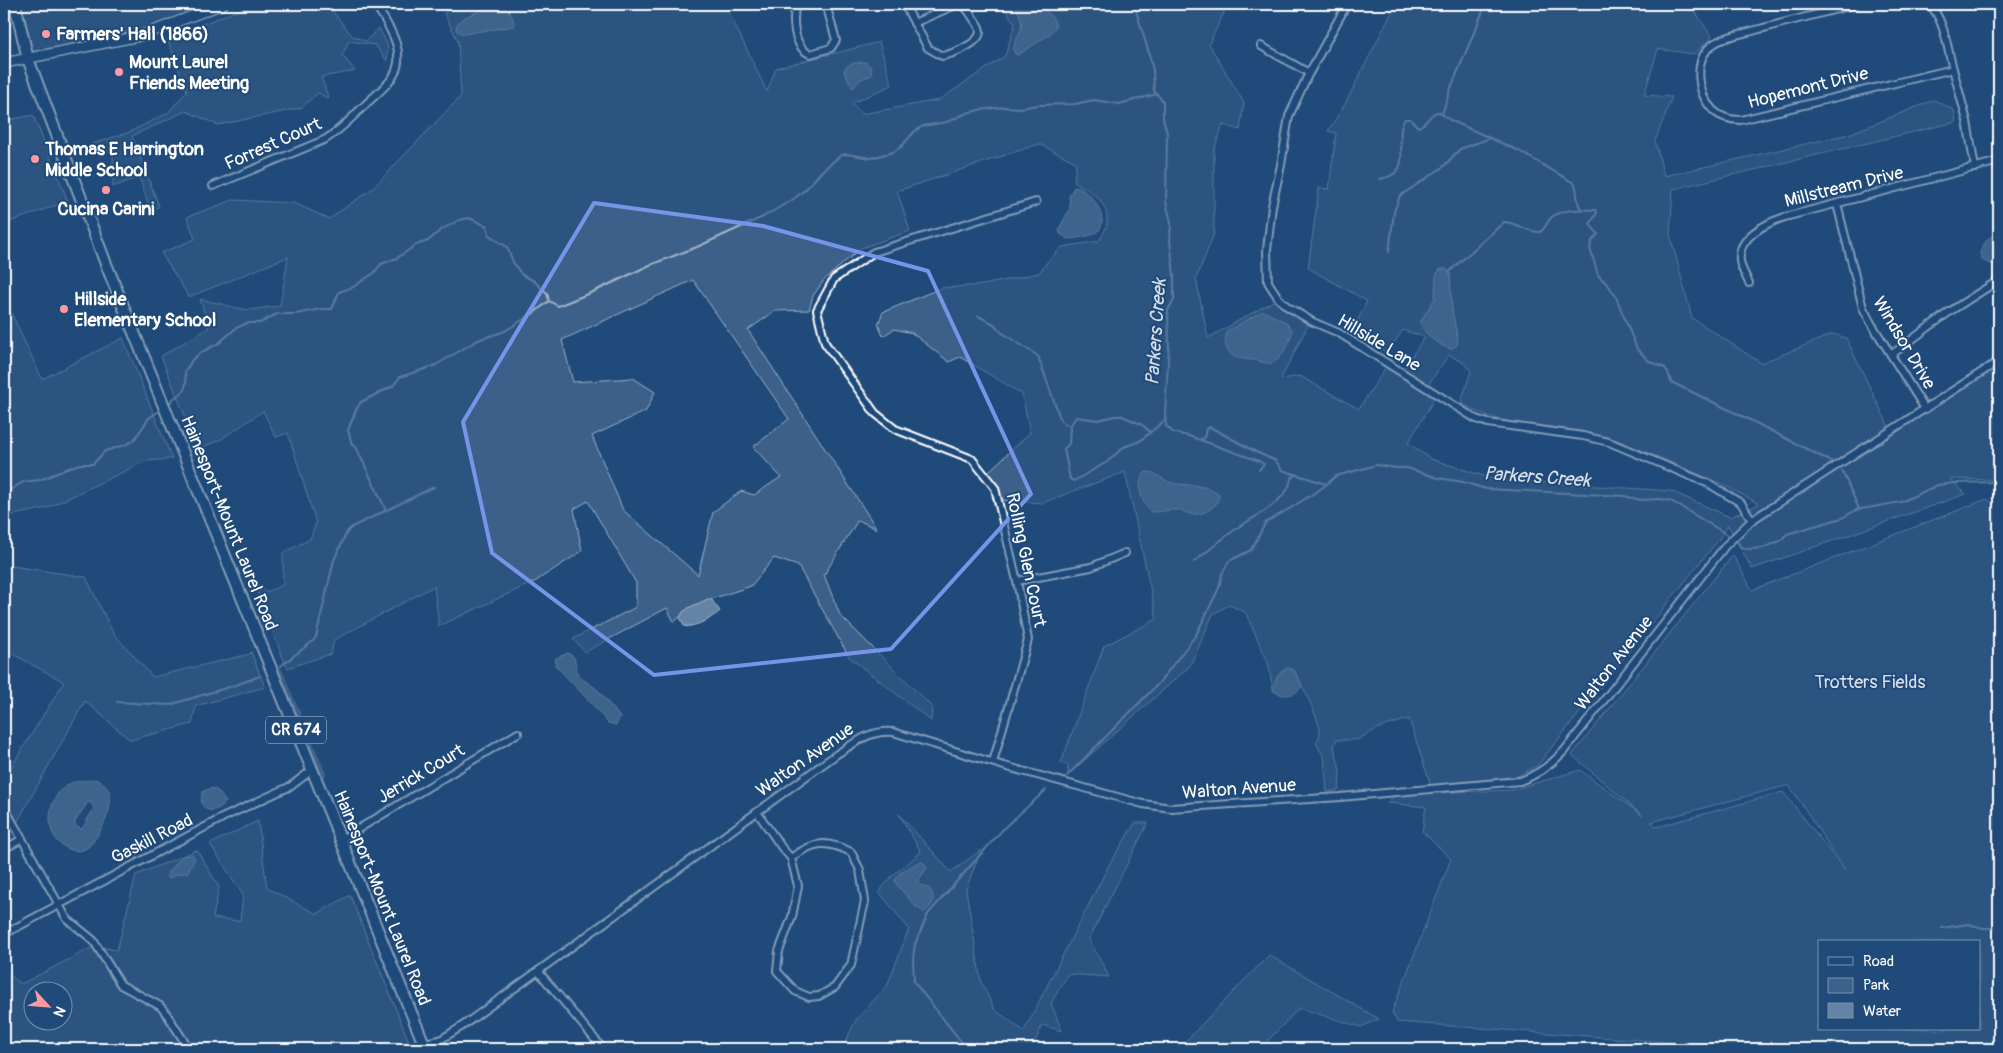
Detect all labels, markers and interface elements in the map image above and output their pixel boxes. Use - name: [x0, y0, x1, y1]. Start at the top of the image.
- place label: Farmers' Hall (1866): [56, 23, 209, 46]
- marker: Farmers' Hall (1866): [40, 28, 52, 40]
- place label: Mount Laurel Friends Meeting: [129, 51, 249, 95]
- street label: Hopemont Drive: [1745, 62, 1871, 114]
- marker: Mount Laurel Friends Meeting: [113, 66, 125, 78]
- street label: Forrest Court: [221, 112, 326, 176]
- place label: Thomas E Harrington Middle School: [44, 138, 204, 182]
- marker: Thomas E Harrington Middle School: [29, 153, 41, 165]
- street label: Millstream Drive: [1782, 161, 1906, 213]
- marker: Cucina Carini: [100, 184, 112, 196]
- place label: Cucina Carini: [57, 198, 155, 221]
- water label: Parkers Creek: [1140, 276, 1172, 386]
- place label: Hillside Elementary School: [74, 288, 216, 332]
- street label: Windsor Drive: [1867, 293, 1941, 394]
- marker: Hillside Elementary School: [58, 303, 70, 315]
- street label: Hillside Lane: [1333, 309, 1425, 377]
- street label: Hainesport-Mount Laurel Road: [175, 412, 283, 634]
- water label: Parkers Creek: [1483, 461, 1593, 493]
- street label: Rolling Glen Court: [1001, 491, 1052, 630]
- street label: Walton Avenue: [1570, 611, 1658, 715]
- park label: Trotters Fields: [1814, 671, 1926, 694]
- road number: CR 674: [266, 716, 326, 744]
- street label: Walton Avenue: [752, 718, 858, 802]
- street label: Jerrick Court: [373, 739, 469, 809]
- street label: Walton Avenue: [1181, 774, 1297, 804]
- street label: Hainesport-Mount Laurel Road: [328, 787, 436, 1009]
- street label: Gaskill Road: [107, 809, 197, 869]
- legend: [1818, 940, 1980, 1030]
- text: Road: [1863, 952, 1894, 971]
- text: Park: [1863, 976, 1890, 995]
- north arrow: [22, 980, 72, 1030]
- text: Water: [1863, 1002, 1902, 1021]
- text: N: [50, 1003, 69, 1019]

